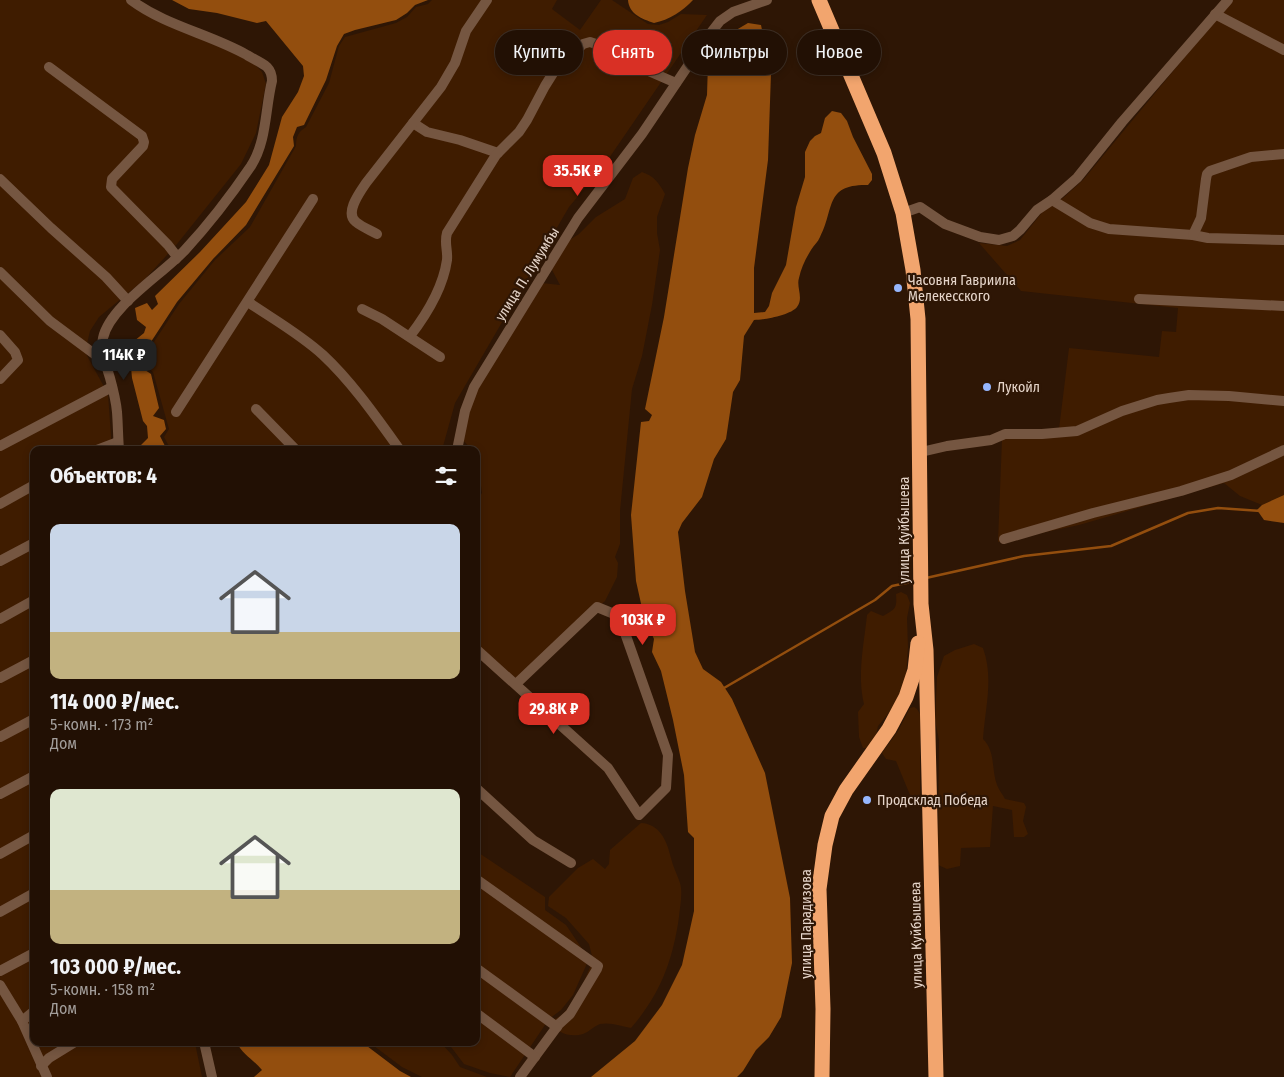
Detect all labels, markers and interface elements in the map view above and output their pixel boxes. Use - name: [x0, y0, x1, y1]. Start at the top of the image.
- chip: Купить: [495, 30, 583, 75]
- chip: Снять: [593, 30, 672, 75]
- chip: Фильтры: [682, 30, 787, 75]
- chip: Новое: [797, 30, 881, 75]
- pin: 35.5K ₽: [532, 154, 624, 197]
- text: 35.5K ₽: [554, 161, 602, 180]
- street label: улица П. Лумумбы: [492, 224, 563, 324]
- place label: Часовня Гавриила Мелекесского: [908, 272, 1016, 305]
- marker: Часовня Гавриила Мелекесского: [892, 282, 904, 294]
- pin: 114K ₽: [83, 338, 165, 381]
- text: 114K ₽: [103, 345, 145, 364]
- place label: Лукойл: [997, 379, 1040, 396]
- marker: Лукойл: [981, 381, 993, 393]
- icon: filters: [432, 462, 460, 490]
- text: Объектов: 4: [50, 463, 157, 489]
- street label: улица Куйбышева: [896, 476, 913, 583]
- icon: home: [210, 557, 300, 647]
- pin: 103K ₽: [602, 604, 684, 646]
- text: 103K ₽: [621, 610, 665, 629]
- text: 114 000 ₽/мес.: [50, 689, 179, 715]
- pin: 29.8K ₽: [508, 692, 600, 735]
- text: 29.8K ₽: [530, 699, 579, 718]
- text: 5-комн. · 173 m²: [50, 715, 153, 734]
- text: Дом: [50, 734, 77, 753]
- place label: Продсклад Победа: [877, 792, 988, 809]
- marker: Продсклад Победа: [861, 794, 873, 806]
- icon: home: [210, 822, 300, 912]
- street label: улица Парадизова: [798, 869, 815, 979]
- street label: улица Куйбышева: [907, 881, 926, 989]
- text: 103 000 ₽/мес.: [50, 954, 181, 980]
- text: 5-комн. · 158 m²: [50, 980, 155, 999]
- text: Дом: [50, 999, 77, 1018]

